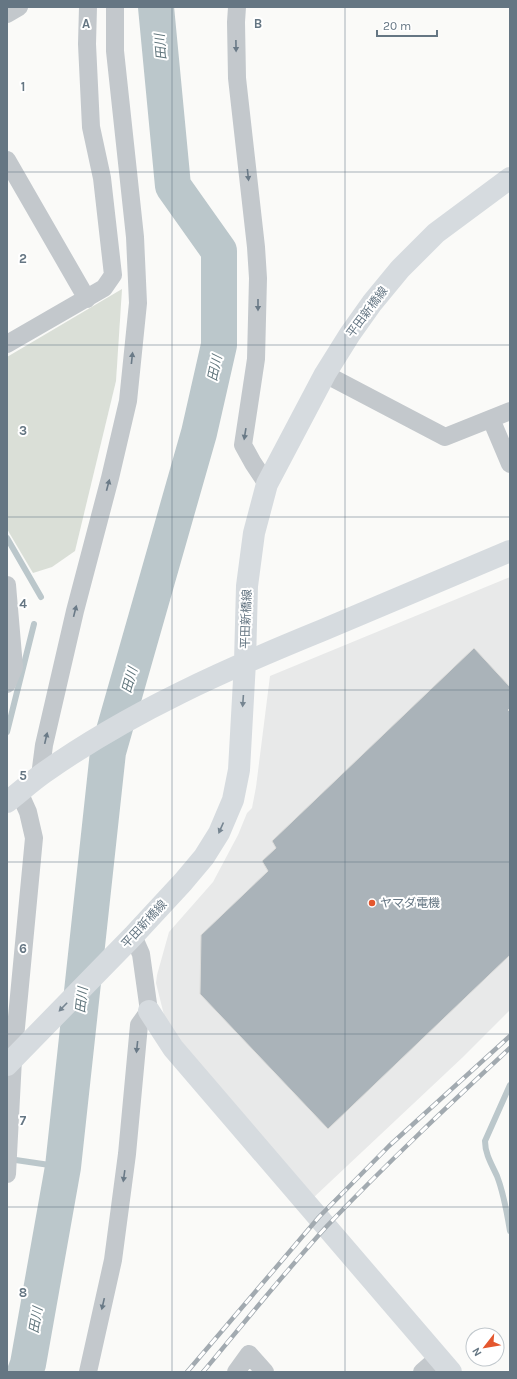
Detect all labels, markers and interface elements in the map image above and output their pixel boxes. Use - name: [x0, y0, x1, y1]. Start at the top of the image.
- scale bar: [377, 12, 437, 38]
- text: A: [82, 16, 90, 31]
- text: B: [254, 16, 262, 31]
- text: 20 m: [383, 19, 411, 33]
- water label: 田川: [152, 31, 169, 61]
- one-way arrow: [233, 40, 240, 52]
- text: 1: [21, 79, 25, 94]
- one-way arrow: [245, 169, 251, 181]
- text: 2: [19, 251, 27, 266]
- street label: 平田新橋線: [343, 284, 391, 340]
- one-way arrow: [255, 299, 261, 312]
- one-way arrow: [129, 352, 135, 364]
- water label: 田川: [204, 352, 225, 382]
- text: 3: [19, 423, 27, 438]
- one-way arrow: [242, 428, 248, 440]
- one-way arrow: [106, 479, 112, 492]
- street label: 平田新橋線: [238, 589, 254, 649]
- text: 4: [19, 596, 27, 611]
- one-way arrow: [73, 605, 79, 617]
- water label: 田川: [119, 664, 141, 695]
- one-way arrow: [240, 695, 246, 708]
- one-way arrow: [43, 731, 49, 744]
- text: 5: [19, 768, 27, 783]
- one-way arrow: [218, 822, 224, 833]
- place label: ヤマダ電機: [380, 896, 440, 910]
- street label: 平田新橋線: [118, 897, 170, 951]
- marker: ヤマダ電機: [367, 898, 377, 908]
- text: 6: [19, 941, 27, 956]
- water label: 田川: [73, 984, 91, 1014]
- one-way arrow: [58, 1002, 68, 1012]
- one-way arrow: [133, 1041, 140, 1053]
- text: 7: [20, 1113, 27, 1128]
- one-way arrow: [121, 1170, 127, 1182]
- text: 8: [19, 1285, 27, 1300]
- one-way arrow: [100, 1298, 106, 1310]
- water label: 田川: [26, 1304, 45, 1334]
- north arrow: [465, 1327, 505, 1367]
- text: N: [469, 1345, 484, 1359]

